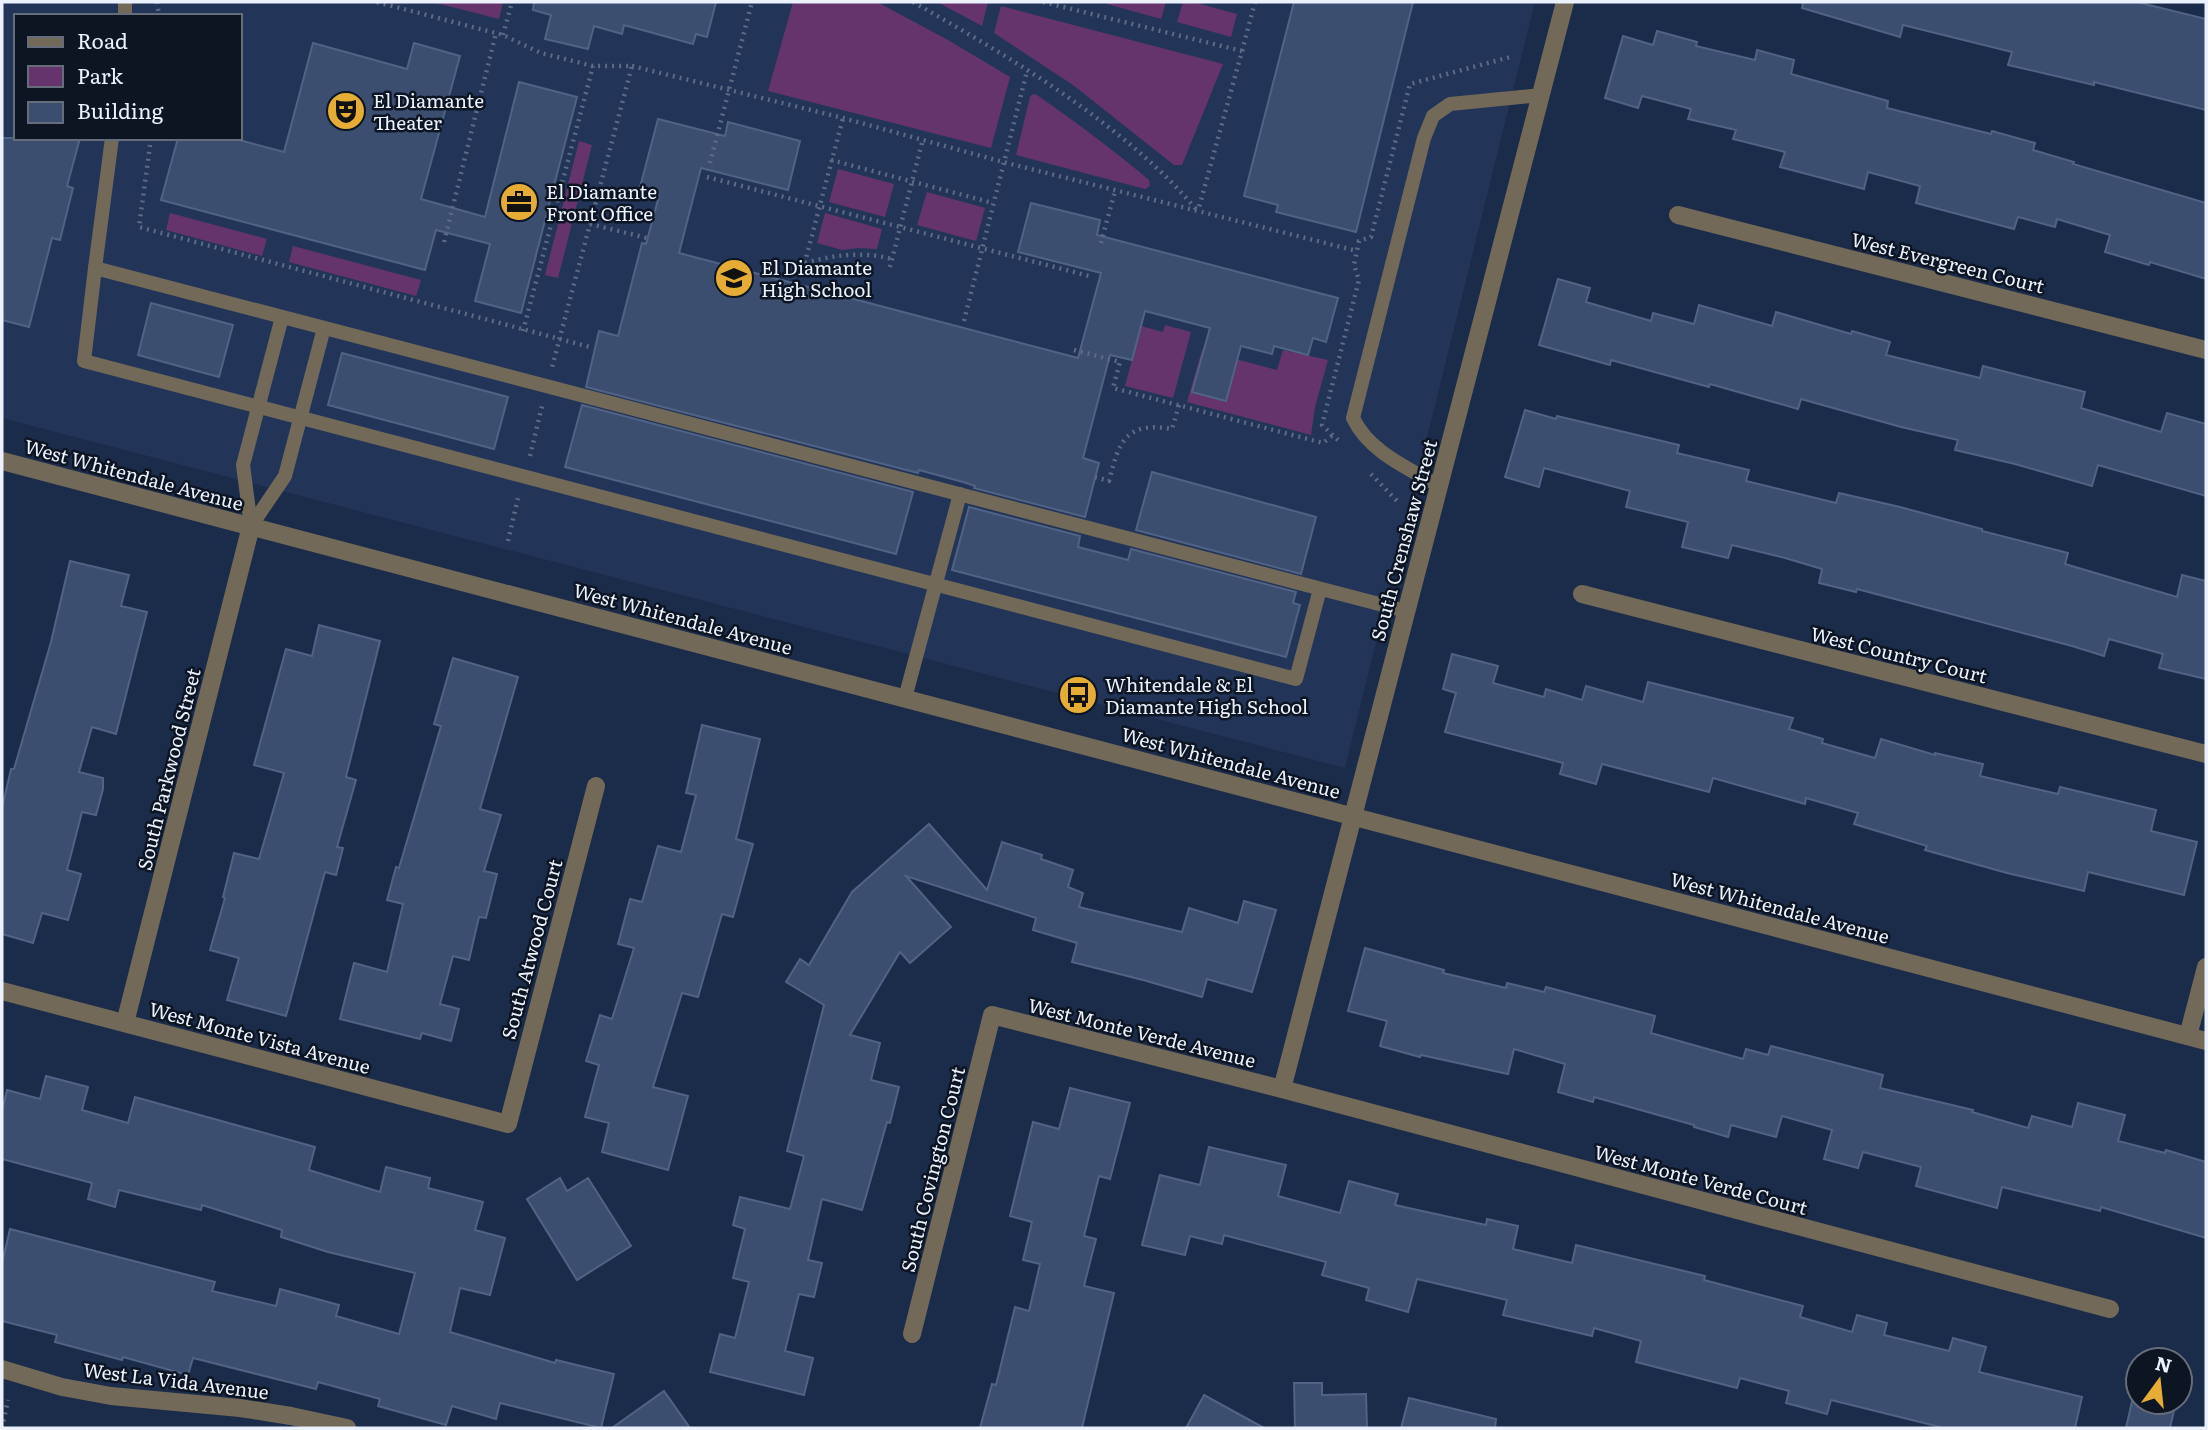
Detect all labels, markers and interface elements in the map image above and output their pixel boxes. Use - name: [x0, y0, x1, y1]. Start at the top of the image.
- legend: [14, 14, 242, 140]
- text: Road: [77, 24, 128, 55]
- text: Park: [77, 59, 123, 90]
- place label: El Diamante Theater: [373, 86, 484, 136]
- theatre icon: El Diamante Theater: [325, 90, 367, 132]
- text: Building: [77, 94, 164, 125]
- place label: El Diamante Front Office: [546, 177, 657, 227]
- office icon: El Diamante Front Office: [498, 181, 540, 223]
- street label: West Evergreen Court: [1849, 224, 2048, 300]
- place label: El Diamante High School: [761, 253, 872, 303]
- school or university icon: El Diamante High School: [713, 257, 755, 299]
- street label: West Whitendale Avenue: [21, 431, 247, 517]
- street label: South Crenshaw Street: [1363, 436, 1443, 644]
- street label: West Whitendale Avenue: [570, 575, 796, 661]
- street label: West Country Court: [1808, 619, 1990, 690]
- street label: South Parkwood Street: [129, 665, 207, 873]
- place label: Whitendale & El Diamante High School: [1105, 670, 1308, 720]
- bus stop icon: Whitendale & El Diamante High School: [1057, 674, 1099, 716]
- street label: West Whitendale Avenue: [1118, 719, 1344, 805]
- street label: South Atwood Court: [494, 856, 569, 1042]
- street label: West Whitendale Avenue: [1667, 864, 1893, 950]
- street label: West Monte Verde Avenue: [1025, 990, 1259, 1074]
- street label: West Monte Vista Avenue: [146, 994, 374, 1080]
- street label: South Covington Court: [893, 1063, 971, 1275]
- street label: West Monte Verde Court: [1591, 1137, 1811, 1221]
- north arrow: [2124, 1346, 2194, 1416]
- text: N: [2152, 1348, 2175, 1379]
- street label: West La Vida Avenue: [81, 1355, 271, 1405]

